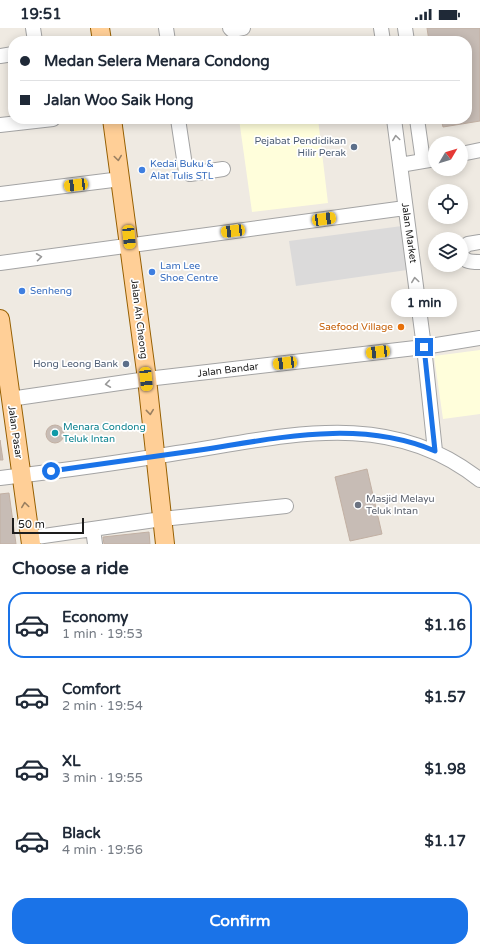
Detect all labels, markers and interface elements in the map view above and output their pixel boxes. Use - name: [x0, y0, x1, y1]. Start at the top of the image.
- text: 19:51: [20, 5, 62, 23]
- text: Medan Selera Menara Condong: [44, 52, 270, 70]
- text: Jalan Woo Saik Hong: [44, 91, 194, 109]
- place label: Pejabat Pendidikan Hilir Perak: [254, 135, 347, 159]
- one-way arrow: [392, 135, 401, 141]
- north arrow: [428, 136, 468, 176]
- map controls: [428, 136, 468, 272]
- marker: Pejabat Pendidikan Hilir Perak: [349, 142, 359, 152]
- one-way arrow: [113, 155, 122, 161]
- place label: Kedai Buku & Alat Tulis STL: [150, 158, 214, 182]
- marker: Kedai Buku & Alat Tulis STL: [137, 165, 147, 175]
- car: [63, 178, 89, 192]
- button: locate: [428, 184, 468, 224]
- street label: Jalan Market: [399, 202, 419, 264]
- car: [311, 211, 337, 227]
- car: [122, 224, 136, 250]
- car: [220, 224, 246, 238]
- button: layers: [428, 232, 468, 272]
- one-way arrow: [36, 253, 42, 262]
- place label: Lam Lee Shoe Centre: [160, 260, 218, 284]
- marker: Lam Lee Shoe Centre: [147, 267, 157, 277]
- one-way arrow: [411, 277, 420, 283]
- street label: Jalan Ah Cheong: [128, 278, 150, 360]
- place label: Senheng: [30, 285, 72, 297]
- marker: Senheng: [17, 286, 27, 296]
- callout: 1 min: [391, 289, 457, 317]
- text: 1 min: [407, 295, 441, 311]
- place label: Saefood Village: [319, 321, 393, 333]
- marker: Saefood Village: [396, 322, 406, 332]
- route end: [415, 338, 433, 356]
- car: [365, 345, 391, 359]
- car: [272, 356, 298, 370]
- place label: Hong Leong Bank: [33, 358, 119, 370]
- marker: Hong Leong Bank: [121, 359, 131, 369]
- street label: Jalan Bandar: [197, 360, 259, 380]
- car: [139, 366, 153, 392]
- one-way arrow: [105, 379, 111, 388]
- street label: Jalan Pasar: [5, 405, 25, 459]
- one-way arrow: [145, 409, 154, 415]
- place label: Menara Condong Teluk Intan: [63, 421, 146, 445]
- marker: Menara Condong Teluk Intan: [50, 428, 60, 438]
- route start: [42, 462, 60, 480]
- place label: Masjid Melayu Teluk Intan: [366, 493, 435, 517]
- marker: Masjid Melayu Teluk Intan: [353, 500, 363, 510]
- one-way arrow: [21, 502, 30, 508]
- scale bar: [12, 516, 84, 535]
- text: 50 m: [18, 518, 45, 531]
- text: Choose a ride: [12, 557, 129, 579]
- icon: car: [14, 607, 50, 643]
- text: Economy: [62, 608, 128, 626]
- text: $1.16: [425, 616, 466, 634]
- text: 1 min · 19:53: [62, 626, 143, 642]
- icon: car: [14, 679, 50, 715]
- text: Comfort: [62, 680, 121, 698]
- text: $1.57: [425, 688, 466, 706]
- text: 2 min · 19:54: [62, 698, 143, 714]
- icon: car: [14, 751, 50, 787]
- text: XL: [62, 752, 81, 770]
- text: $1.98: [425, 760, 466, 778]
- text: 3 min · 19:55: [62, 770, 143, 786]
- icon: car: [14, 823, 50, 859]
- text: Black: [62, 824, 101, 842]
- text: $1.17: [425, 832, 466, 850]
- text: 4 min · 19:56: [62, 842, 143, 858]
- button: Confirm: [12, 898, 468, 944]

